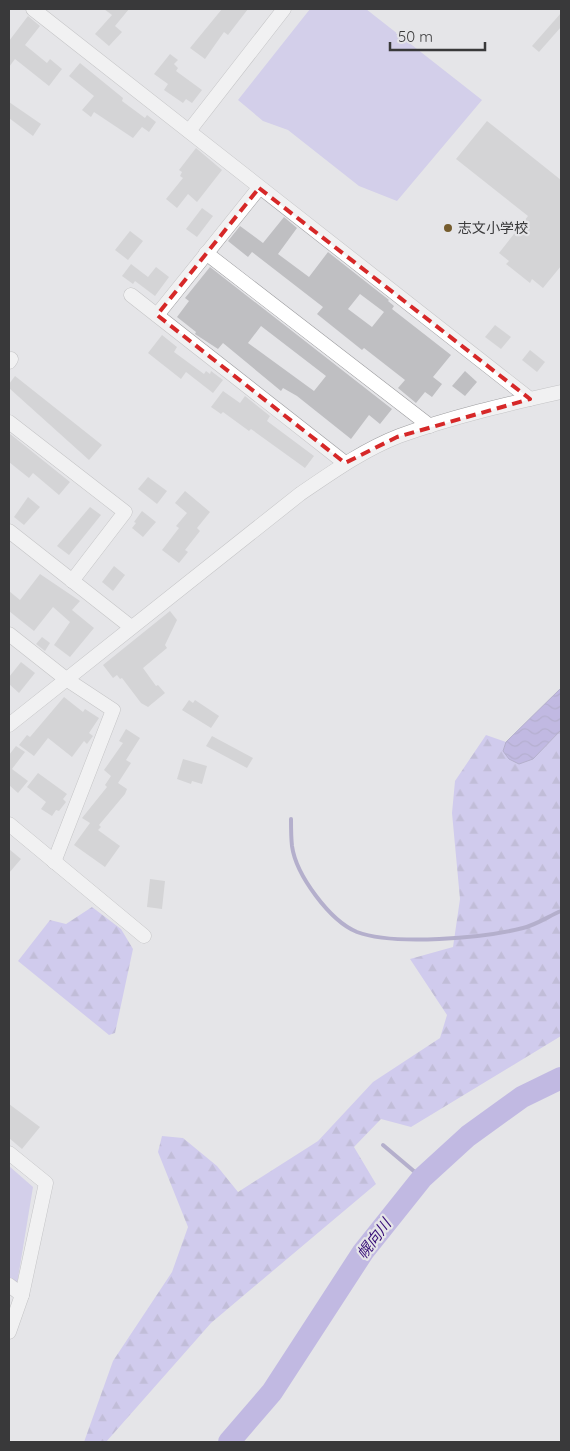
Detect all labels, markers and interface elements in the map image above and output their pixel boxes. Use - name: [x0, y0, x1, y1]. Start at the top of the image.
- scale bar: [390, 20, 485, 52]
- text: 50 m: [398, 27, 433, 46]
- place label: 志文小学校: [458, 219, 528, 237]
- marker: 志文小学校: [442, 222, 454, 234]
- water label: 幌向川: [352, 1213, 396, 1262]

